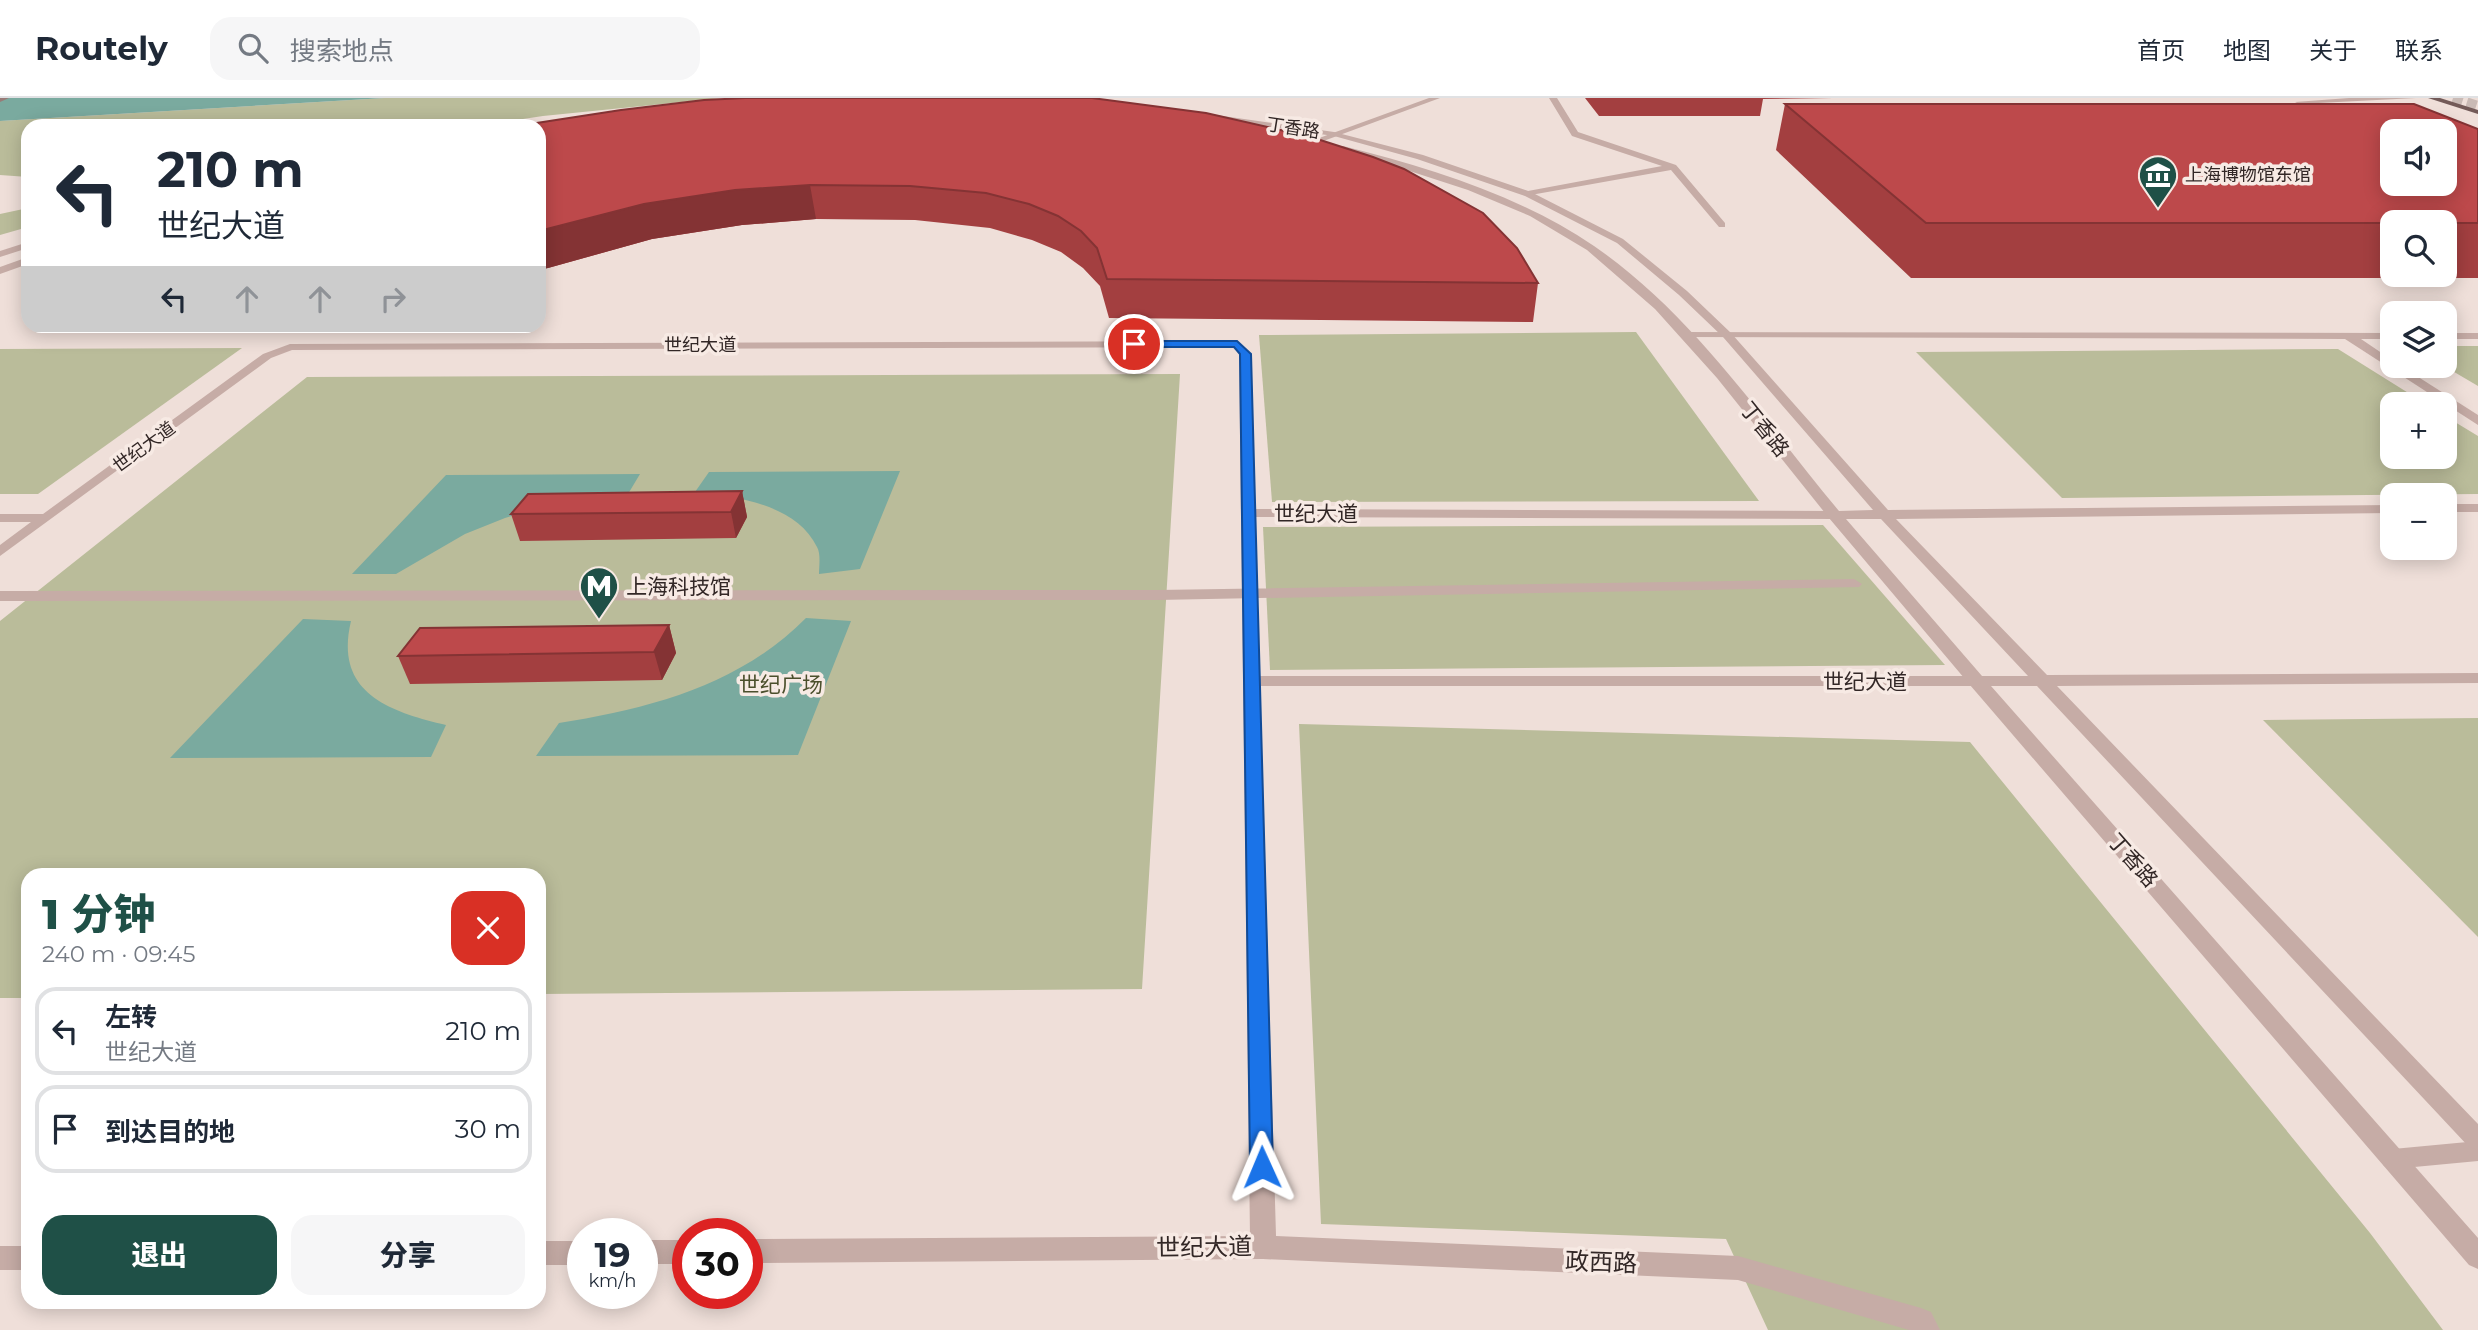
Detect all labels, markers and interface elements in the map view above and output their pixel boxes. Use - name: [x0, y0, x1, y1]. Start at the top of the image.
- search box: [210, 17, 700, 80]
- text: Routely: [35, 28, 168, 68]
- icon: search: [234, 29, 272, 67]
- text: 搜索地点: [290, 35, 394, 67]
- text: 首页: [2137, 36, 2185, 65]
- text: 地图: [2223, 36, 2271, 65]
- text: 关于: [2309, 36, 2357, 65]
- text: 联系: [2395, 36, 2443, 65]
- street label: 丁香路: [1265, 113, 1321, 143]
- map controls: [2380, 119, 2457, 560]
- button: sound: [2380, 119, 2457, 196]
- text: 210 m: [157, 140, 304, 199]
- icon: left: [42, 147, 133, 238]
- museum icon: 上海博物馆东馆: [2137, 154, 2179, 209]
- place label: 上海博物馆东馆: [2185, 164, 2311, 186]
- text: 世纪大道: [157, 206, 285, 245]
- button: search: [2380, 210, 2457, 287]
- icon: left: [155, 280, 193, 318]
- icon: ahead: [228, 280, 266, 318]
- icon: ahead: [301, 280, 339, 318]
- icon: right: [374, 280, 412, 318]
- button: layers: [2380, 301, 2457, 378]
- pin: [1104, 314, 1164, 374]
- icon: arrive: [1115, 325, 1153, 363]
- street label: 世纪大道: [664, 334, 736, 356]
- button: +: [2380, 392, 2457, 469]
- street label: 丁香路: [1735, 397, 1795, 461]
- street label: 世纪大道: [108, 417, 180, 477]
- button: −: [2380, 483, 2457, 560]
- street label: 世纪大道: [1274, 501, 1358, 526]
- metro station icon: 上海科技馆: [578, 565, 620, 620]
- place label: 上海科技馆: [626, 574, 731, 599]
- street label: 世纪大道: [1823, 669, 1907, 694]
- park label: 世纪广场: [739, 672, 823, 697]
- street label: 丁香路: [2103, 828, 2163, 892]
- text: 1 分钟: [42, 888, 155, 940]
- button: close: [451, 891, 525, 965]
- text: 240 m · 09:45: [42, 940, 196, 968]
- text: 左转: [105, 1001, 157, 1033]
- icon: left: [46, 1012, 84, 1050]
- text: 210 m: [445, 1015, 521, 1047]
- text: 世纪大道: [105, 1038, 197, 1066]
- icon: arrive: [46, 1110, 84, 1148]
- text: 30 m: [455, 1113, 521, 1145]
- text: 到达目的地: [105, 1116, 235, 1148]
- position arrow: [1225, 1130, 1299, 1204]
- button: 退出: [42, 1215, 277, 1295]
- button: 分享: [291, 1215, 525, 1295]
- speed limit sign: 30: [672, 1218, 763, 1309]
- street label: 世纪大道: [1156, 1232, 1252, 1262]
- text: 19: [594, 1233, 631, 1276]
- street label: 政西路: [1565, 1246, 1637, 1278]
- text: km/h: [588, 1270, 637, 1292]

